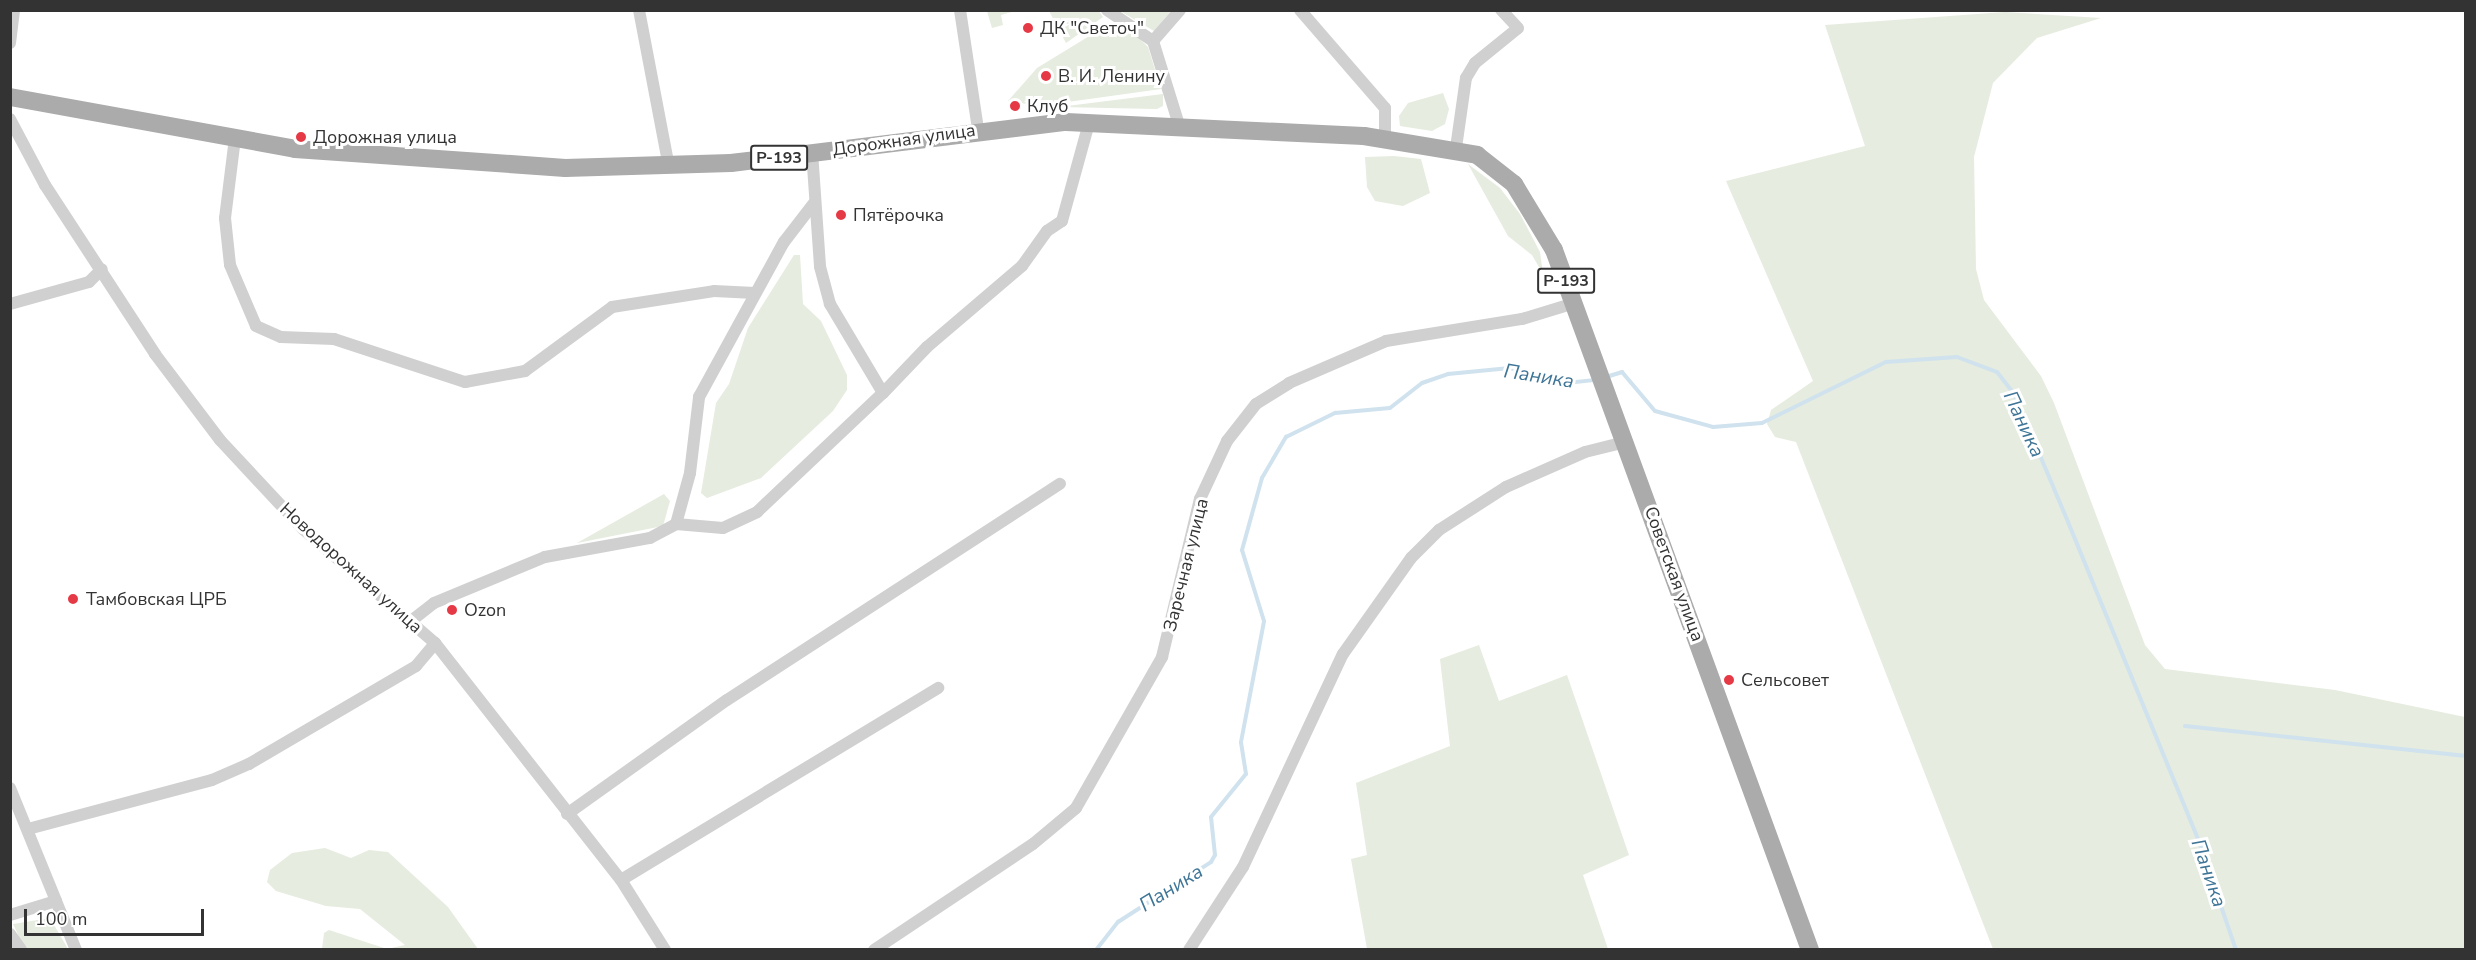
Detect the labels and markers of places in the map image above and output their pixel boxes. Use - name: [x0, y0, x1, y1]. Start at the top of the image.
- place label: ДК "Светоч": [1040, 17, 1144, 39]
- marker: ДК "Светоч": [1021, 21, 1035, 35]
- place label: В. И. Ленину: [1058, 65, 1165, 87]
- marker: В. И. Ленину: [1039, 69, 1053, 83]
- place label: Клуб: [1027, 95, 1068, 117]
- marker: Клуб: [1008, 99, 1022, 113]
- place label: Дорожная улица: [313, 126, 457, 148]
- marker: Дорожная улица: [294, 130, 308, 144]
- place label: Пятёрочка: [853, 204, 944, 226]
- marker: Пятёрочка: [834, 208, 848, 222]
- place label: Тамбовская ЦРБ: [86, 588, 227, 610]
- marker: Тамбовская ЦРБ: [64, 590, 82, 608]
- place label: Ozon: [464, 599, 506, 621]
- marker: Ozon: [445, 603, 459, 617]
- place label: Сельсовет: [1741, 669, 1829, 691]
- marker: Сельсовет: [1722, 673, 1736, 687]

